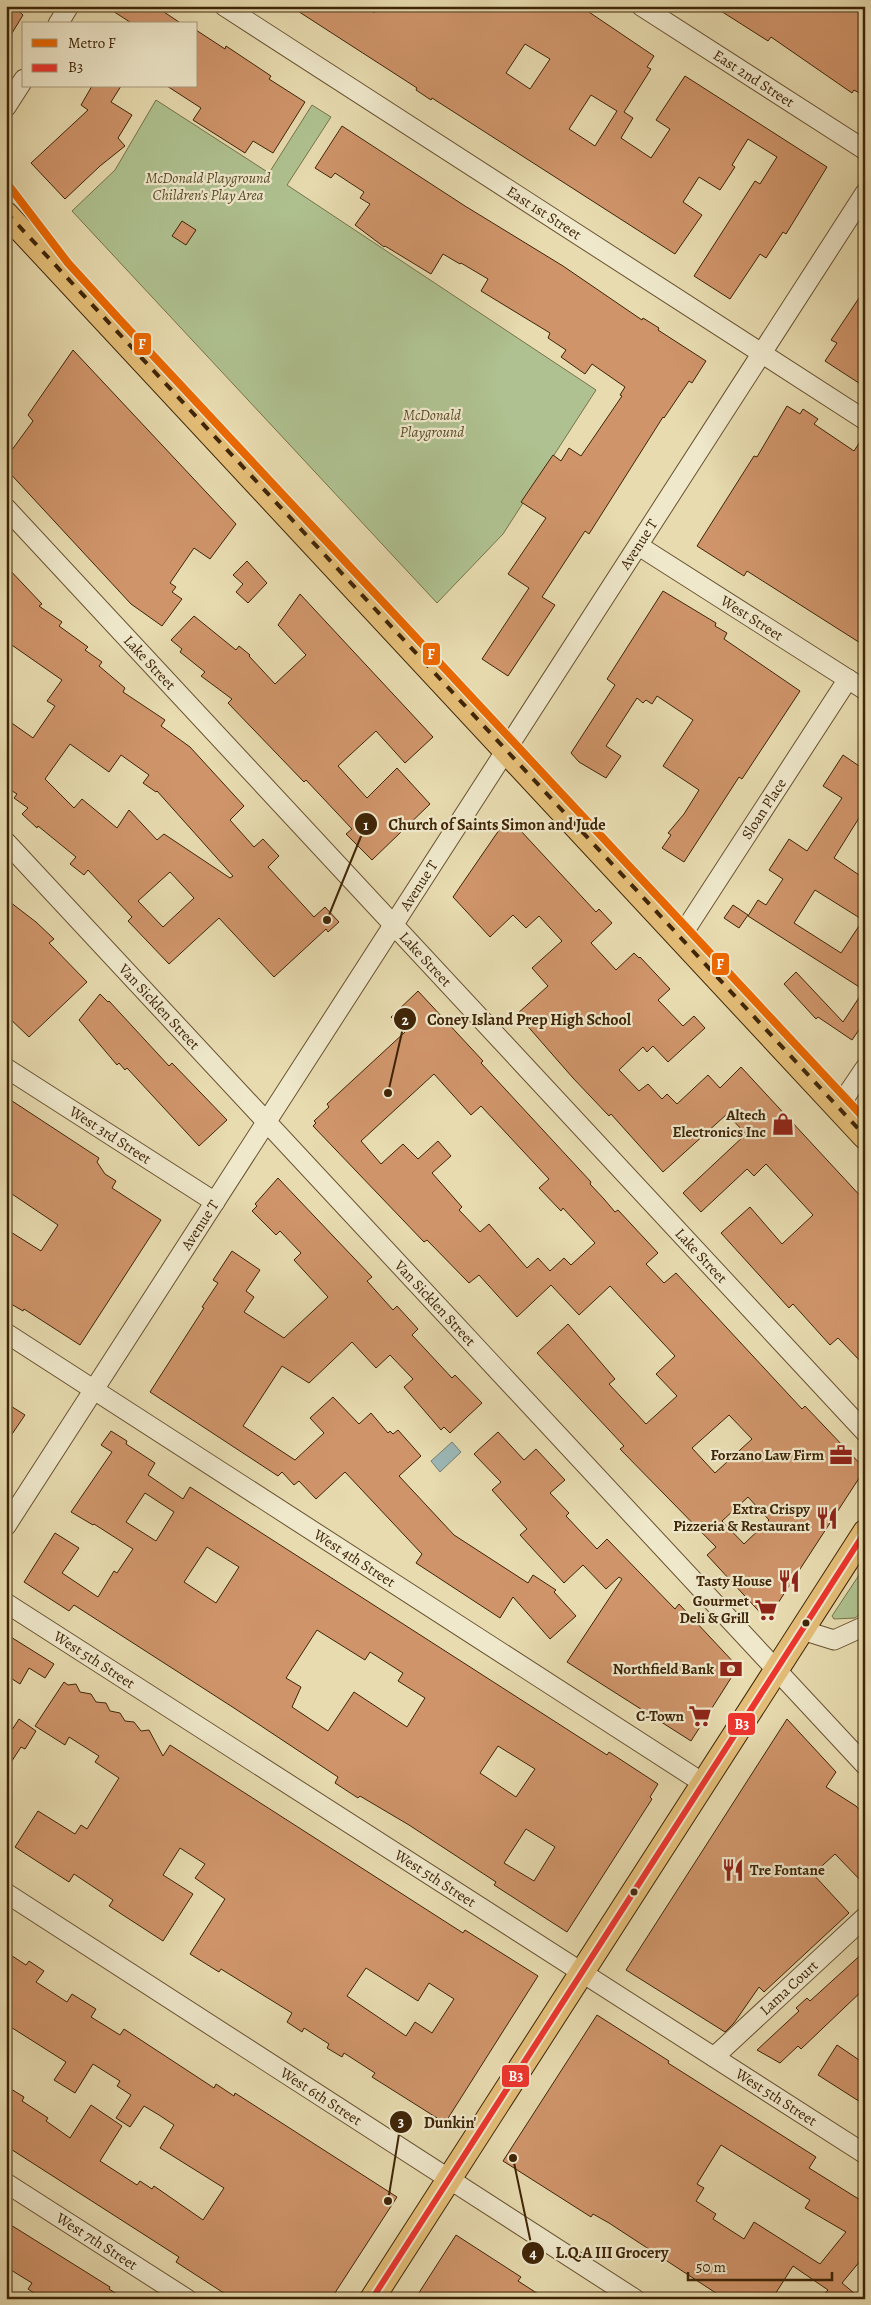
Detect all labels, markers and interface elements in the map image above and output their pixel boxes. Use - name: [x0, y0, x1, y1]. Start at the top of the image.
- legend: [22, 22, 198, 88]
- text: Metro F: [68, 33, 116, 53]
- street label: East 2nd Street: [709, 45, 798, 112]
- text: B3: [68, 57, 83, 77]
- park label: McDonald Playground Children's Play Area: [146, 168, 270, 205]
- street label: East 1st Street: [503, 181, 585, 244]
- line badge: F: [133, 332, 152, 356]
- text: F: [138, 335, 146, 354]
- park label: McDonald Playground: [400, 405, 464, 442]
- street label: Avenue T: [615, 515, 663, 574]
- street label: West Street: [716, 590, 787, 645]
- street label: Lake Street: [119, 631, 180, 694]
- line badge: F: [422, 642, 441, 666]
- text: F: [427, 645, 435, 664]
- street label: Sloan Place: [737, 774, 791, 843]
- callout: Church of Saints Simon and Jude: [353, 809, 615, 840]
- text: Church of Saints Simon and Jude: [388, 814, 606, 836]
- text: 1: [363, 815, 369, 835]
- street label: Avenue T: [395, 856, 443, 915]
- street label: Lake Street: [395, 927, 456, 991]
- line badge: F: [711, 952, 730, 976]
- text: F: [716, 955, 724, 974]
- street label: Van Sicklen Street: [114, 959, 204, 1054]
- callout: Coney Island Prep High School: [392, 1004, 641, 1035]
- text: Coney Island Prep High School: [427, 1009, 632, 1031]
- text: 2: [401, 1010, 409, 1030]
- street label: West 3rd Street: [65, 1101, 155, 1169]
- place label: Altech Electronics Inc: [673, 1105, 766, 1142]
- shop icon: Altech Electronics Inc: [770, 1111, 796, 1137]
- street label: Avenue T: [176, 1195, 224, 1255]
- street label: Lake Street: [671, 1224, 732, 1288]
- street label: Van Sicklen Street: [390, 1255, 480, 1351]
- office icon: Forzano Law Firm: [828, 1442, 854, 1468]
- place label: Forzano Law Firm: [711, 1445, 824, 1465]
- place label: Extra Crispy Pizzeria & Restaurant: [673, 1499, 811, 1536]
- restaurant icon: Extra Crispy Pizzeria & Restaurant: [814, 1505, 840, 1531]
- street label: West 4th Street: [309, 1524, 399, 1592]
- restaurant icon: Tasty House: [776, 1568, 802, 1594]
- place label: Tasty House: [696, 1571, 772, 1591]
- place label: Gourmet Deli & Grill: [680, 1591, 749, 1628]
- supermarket icon: Gourmet Deli & Grill: [753, 1597, 779, 1623]
- unlabelled marker: [801, 1618, 811, 1628]
- street label: West 5th Street: [49, 1626, 139, 1693]
- bank icon: Northfield Bank: [718, 1656, 744, 1682]
- place label: Northfield Bank: [613, 1659, 714, 1679]
- supermarket icon: C-Town: [687, 1703, 713, 1729]
- place label: C-Town: [636, 1706, 685, 1726]
- line badge: B3: [727, 1712, 756, 1736]
- text: B3: [735, 1715, 749, 1734]
- street label: West 5th Street: [390, 1844, 480, 1912]
- restaurant icon: Tre Fontane: [720, 1857, 746, 1883]
- place label: Tre Fontane: [750, 1860, 825, 1880]
- unlabelled marker: [629, 1887, 639, 1897]
- street label: Lama Court: [755, 1956, 822, 2020]
- street label: West 6th Street: [276, 2062, 366, 2130]
- street label: West 5th Street: [731, 2063, 821, 2131]
- line badge: B3: [501, 2064, 530, 2088]
- text: B3: [509, 2067, 523, 2086]
- callout: Dunkin': [388, 2107, 486, 2138]
- text: 3: [398, 2112, 404, 2132]
- text: Dunkin': [424, 2112, 477, 2134]
- street label: West 7th Street: [52, 2207, 141, 2275]
- callout: L.Q.A III Grocery: [520, 2237, 678, 2268]
- text: L.Q.A III Grocery: [555, 2242, 669, 2264]
- text: 4: [529, 2243, 537, 2263]
- scale bar: [688, 2250, 832, 2282]
- text: 50 m: [696, 2257, 726, 2277]

